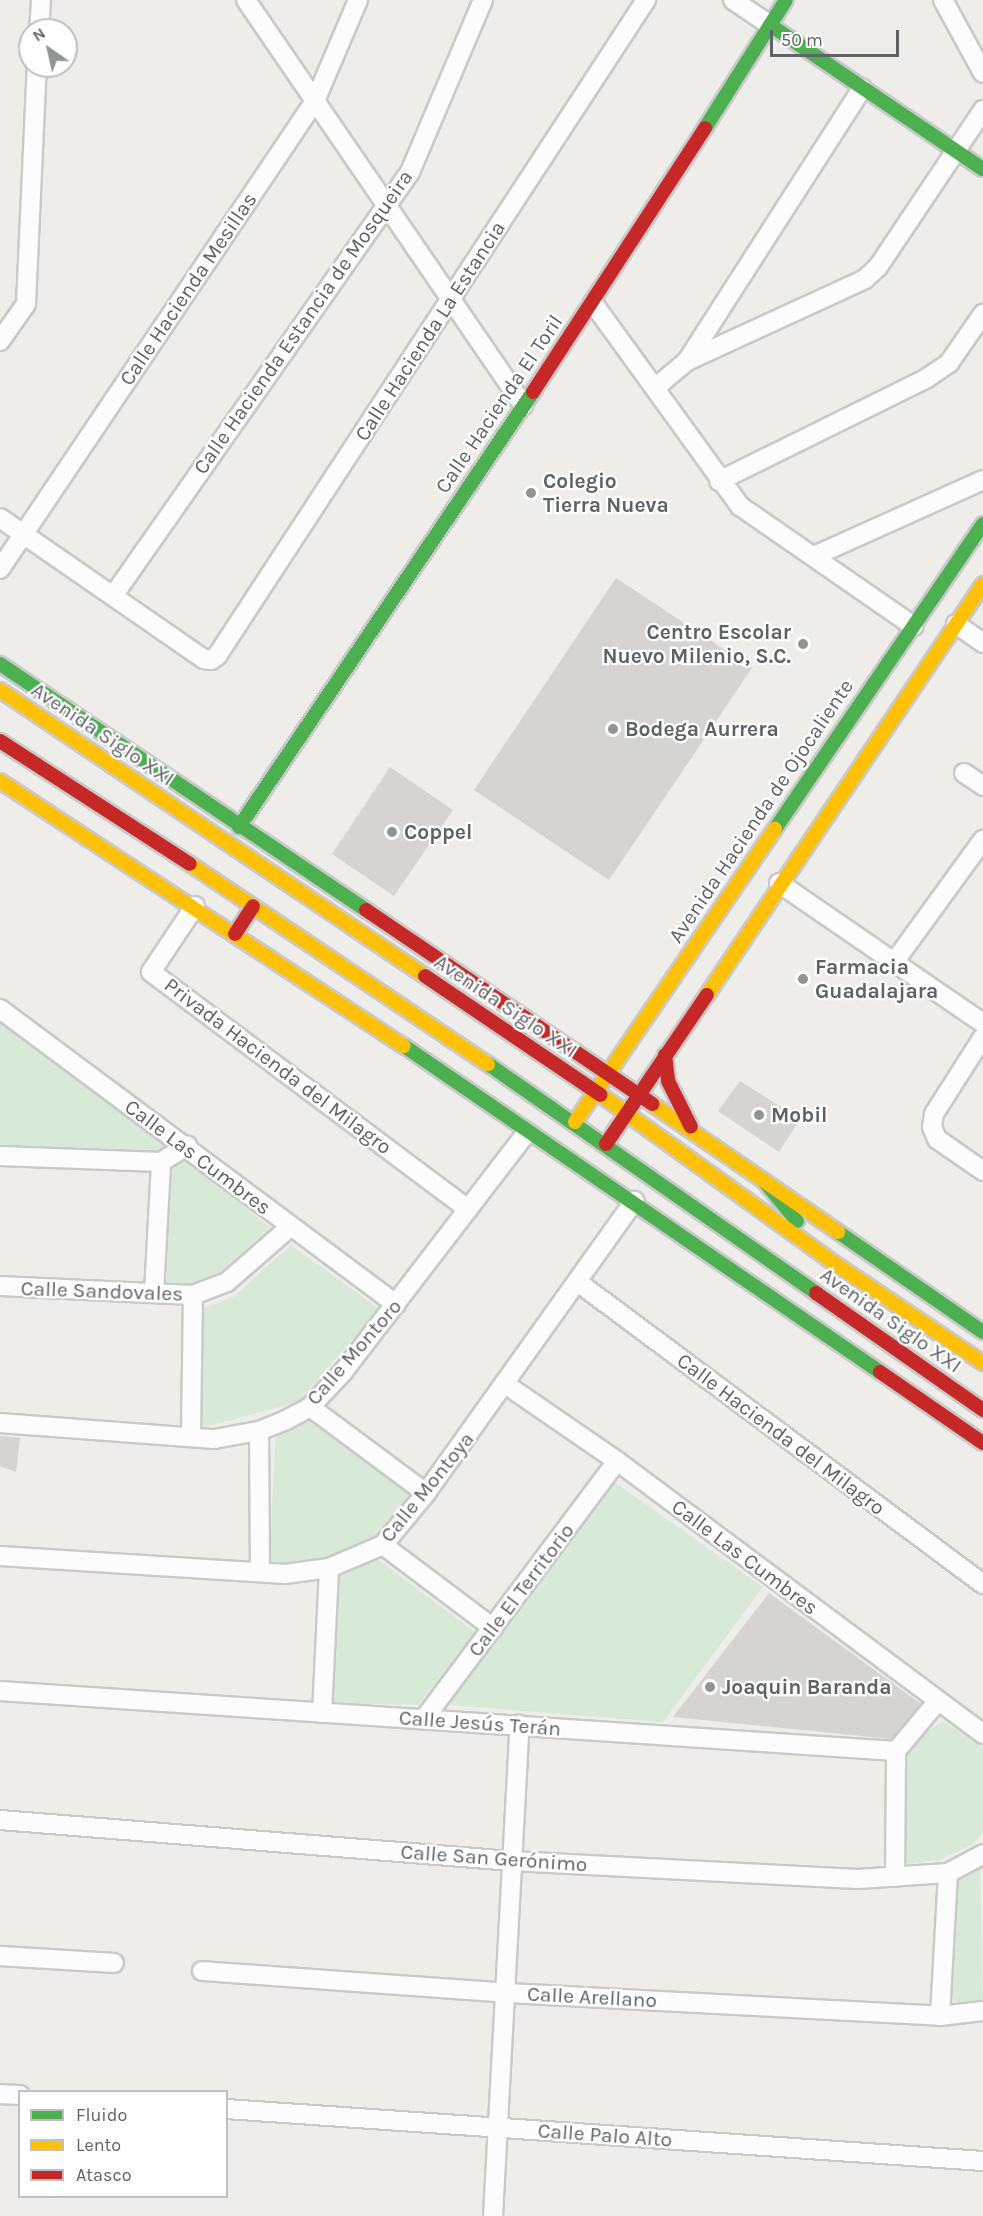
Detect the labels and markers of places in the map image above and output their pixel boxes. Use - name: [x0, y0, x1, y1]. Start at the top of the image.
- place label: Colegio Tierra Nueva: [543, 468, 669, 518]
- marker: Colegio Tierra Nueva: [524, 486, 538, 500]
- place label: Centro Escolar Nuevo Milenio, S.C.: [603, 619, 791, 669]
- marker: Centro Escolar Nuevo Milenio, S.C.: [796, 637, 810, 651]
- place label: Bodega Aurrera: [625, 716, 779, 742]
- marker: Bodega Aurrera: [606, 722, 620, 736]
- place label: Coppel: [404, 819, 472, 845]
- marker: Coppel: [385, 825, 399, 839]
- place label: Farmacia Guadalajara: [815, 954, 938, 1004]
- marker: Farmacia Guadalajara: [796, 972, 810, 986]
- place label: Mobil: [771, 1102, 827, 1128]
- marker: Mobil: [752, 1108, 766, 1122]
- place label: Joaquin Baranda: [722, 1674, 891, 1700]
- marker: Joaquin Baranda: [703, 1680, 717, 1694]

